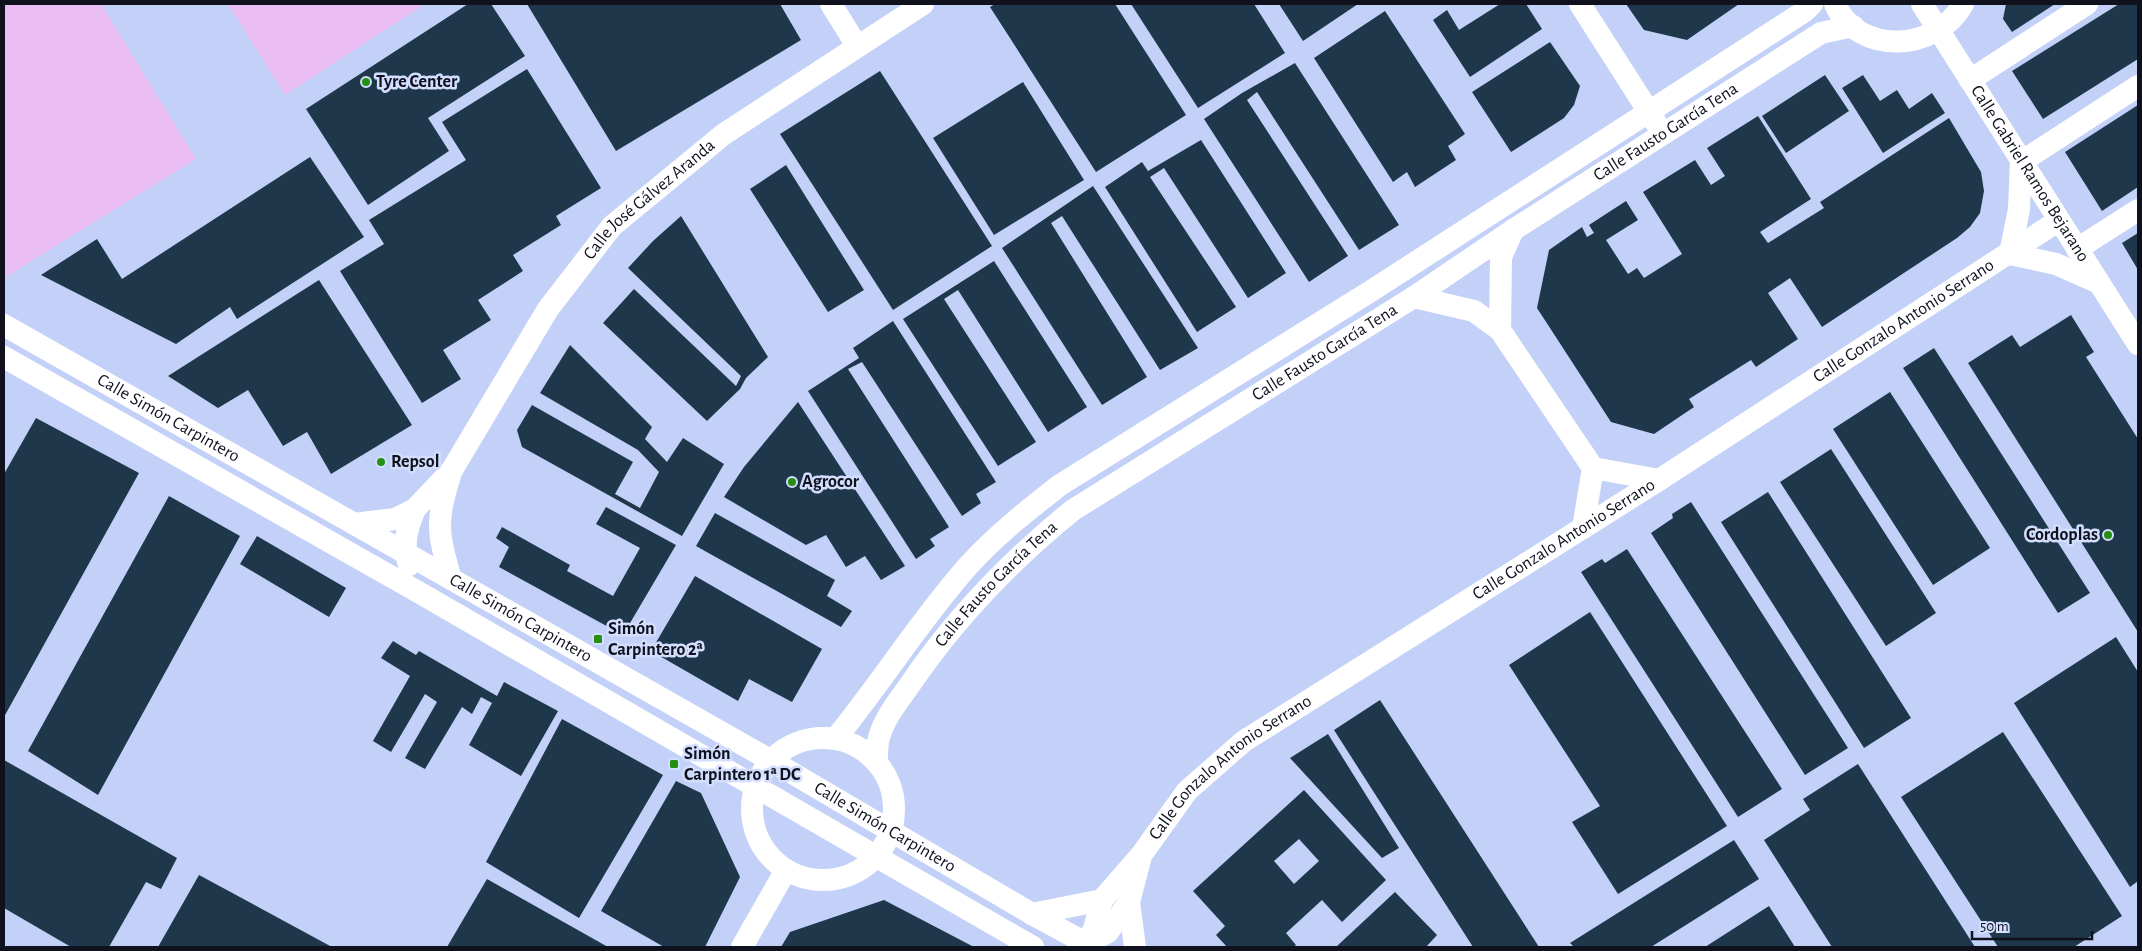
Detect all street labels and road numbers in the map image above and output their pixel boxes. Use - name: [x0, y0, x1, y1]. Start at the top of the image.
- street label: Calle Fausto García Tena: [1590, 80, 1741, 185]
- street label: Calle Gabriel Ramos Bejarano: [1967, 82, 2092, 265]
- street label: Calle José Gálvez Aranda: [581, 136, 719, 263]
- street label: Calle Gonzalo Antonio Serrano: [1810, 256, 1998, 386]
- street label: Calle Fausto García Tena: [1249, 301, 1401, 405]
- street label: Calle Simón Carpintero: [94, 371, 243, 466]
- street label: Calle Gonzalo Antonio Serrano: [1470, 476, 1659, 604]
- street label: Calle Fausto García Tena: [932, 518, 1061, 651]
- street label: Calle Simón Carpintero: [446, 571, 595, 666]
- street label: Calle Gonzalo Antonio Serrano: [1146, 692, 1315, 843]
- street label: Calle Simón Carpintero: [811, 779, 959, 876]

